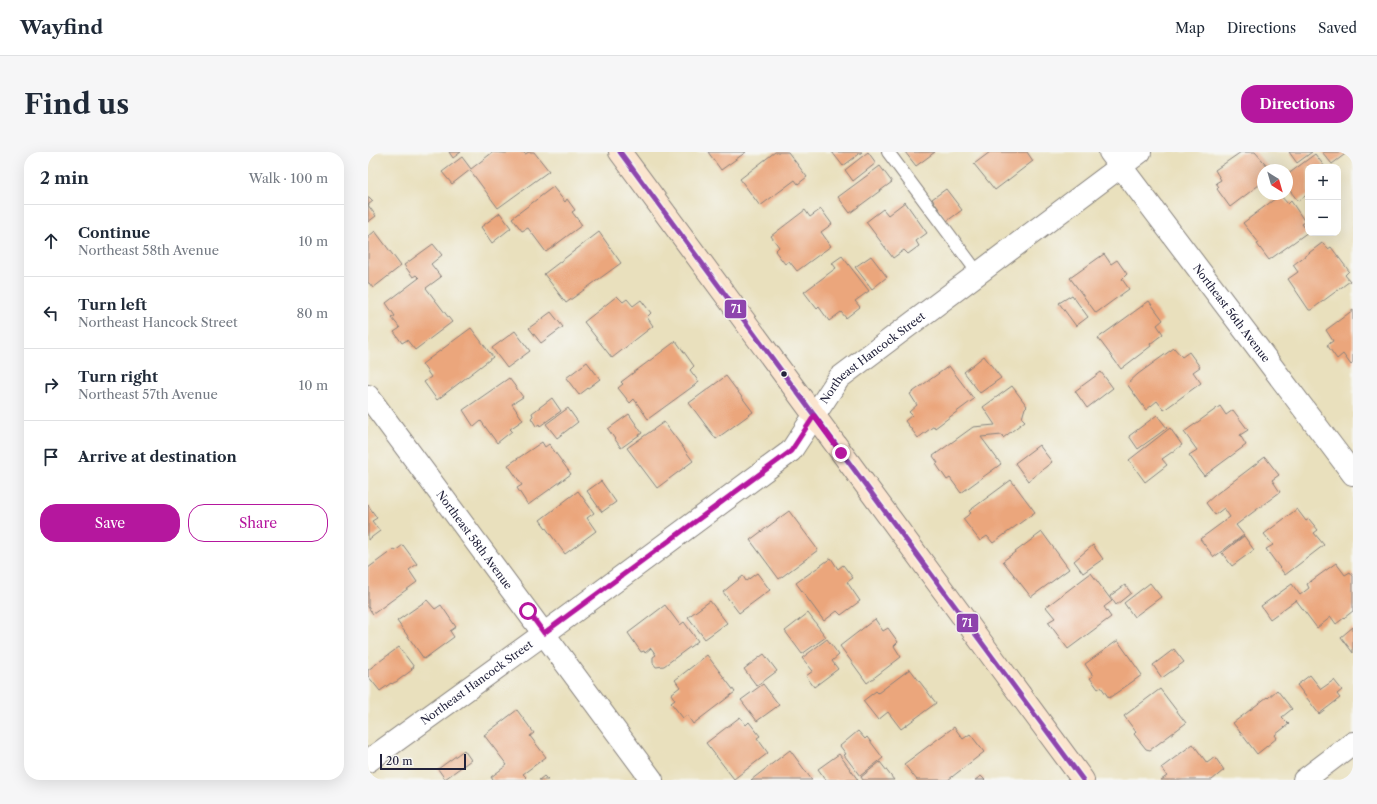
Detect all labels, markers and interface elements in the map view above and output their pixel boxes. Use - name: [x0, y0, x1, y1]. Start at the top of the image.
- text: Wayfind: [20, 16, 103, 39]
- text: Map: [1175, 19, 1205, 37]
- text: Directions: [1227, 19, 1296, 37]
- text: Saved: [1318, 19, 1357, 37]
- button: Directions: [1241, 85, 1353, 123]
- text: Find us: [24, 87, 129, 121]
- north arrow: [1257, 164, 1293, 200]
- map controls: [1305, 164, 1341, 236]
- button: +: [1305, 164, 1341, 200]
- text: 2 min: [40, 168, 89, 188]
- text: Walk · 100 m: [249, 170, 328, 186]
- button: −: [1305, 200, 1341, 236]
- text: Continue: [78, 223, 150, 242]
- icon: ahead: [40, 230, 62, 252]
- text: 10 m: [299, 233, 328, 249]
- text: Northeast 58th Avenue: [78, 242, 219, 258]
- street label: Northeast 56th Avenue: [1190, 261, 1273, 365]
- text: Turn left: [78, 295, 147, 314]
- line badge: 71: [724, 299, 747, 319]
- icon: left: [40, 302, 62, 324]
- text: 71: [731, 302, 741, 316]
- text: 80 m: [296, 305, 328, 321]
- street label: Northeast Hancock Street: [817, 309, 928, 406]
- text: Northeast Hancock Street: [78, 314, 238, 330]
- text: Turn right: [78, 367, 158, 386]
- unlabelled marker: [779, 369, 789, 379]
- icon: right: [40, 374, 62, 396]
- text: 10 m: [299, 377, 328, 393]
- text: Northeast 57th Avenue: [78, 386, 218, 402]
- route end: [832, 444, 850, 462]
- icon: arrive: [40, 446, 62, 468]
- text: Arrive at destination: [78, 447, 237, 466]
- street label: Northeast 58th Avenue: [433, 488, 516, 592]
- button: Save: [40, 504, 180, 542]
- button: Share: [188, 504, 328, 542]
- route start: [519, 602, 537, 620]
- line badge: 71: [956, 613, 979, 633]
- text: 71: [962, 616, 972, 630]
- street label: Northeast Hancock Street: [418, 637, 536, 728]
- scale bar: [380, 752, 466, 771]
- text: 20 m: [386, 754, 412, 768]

